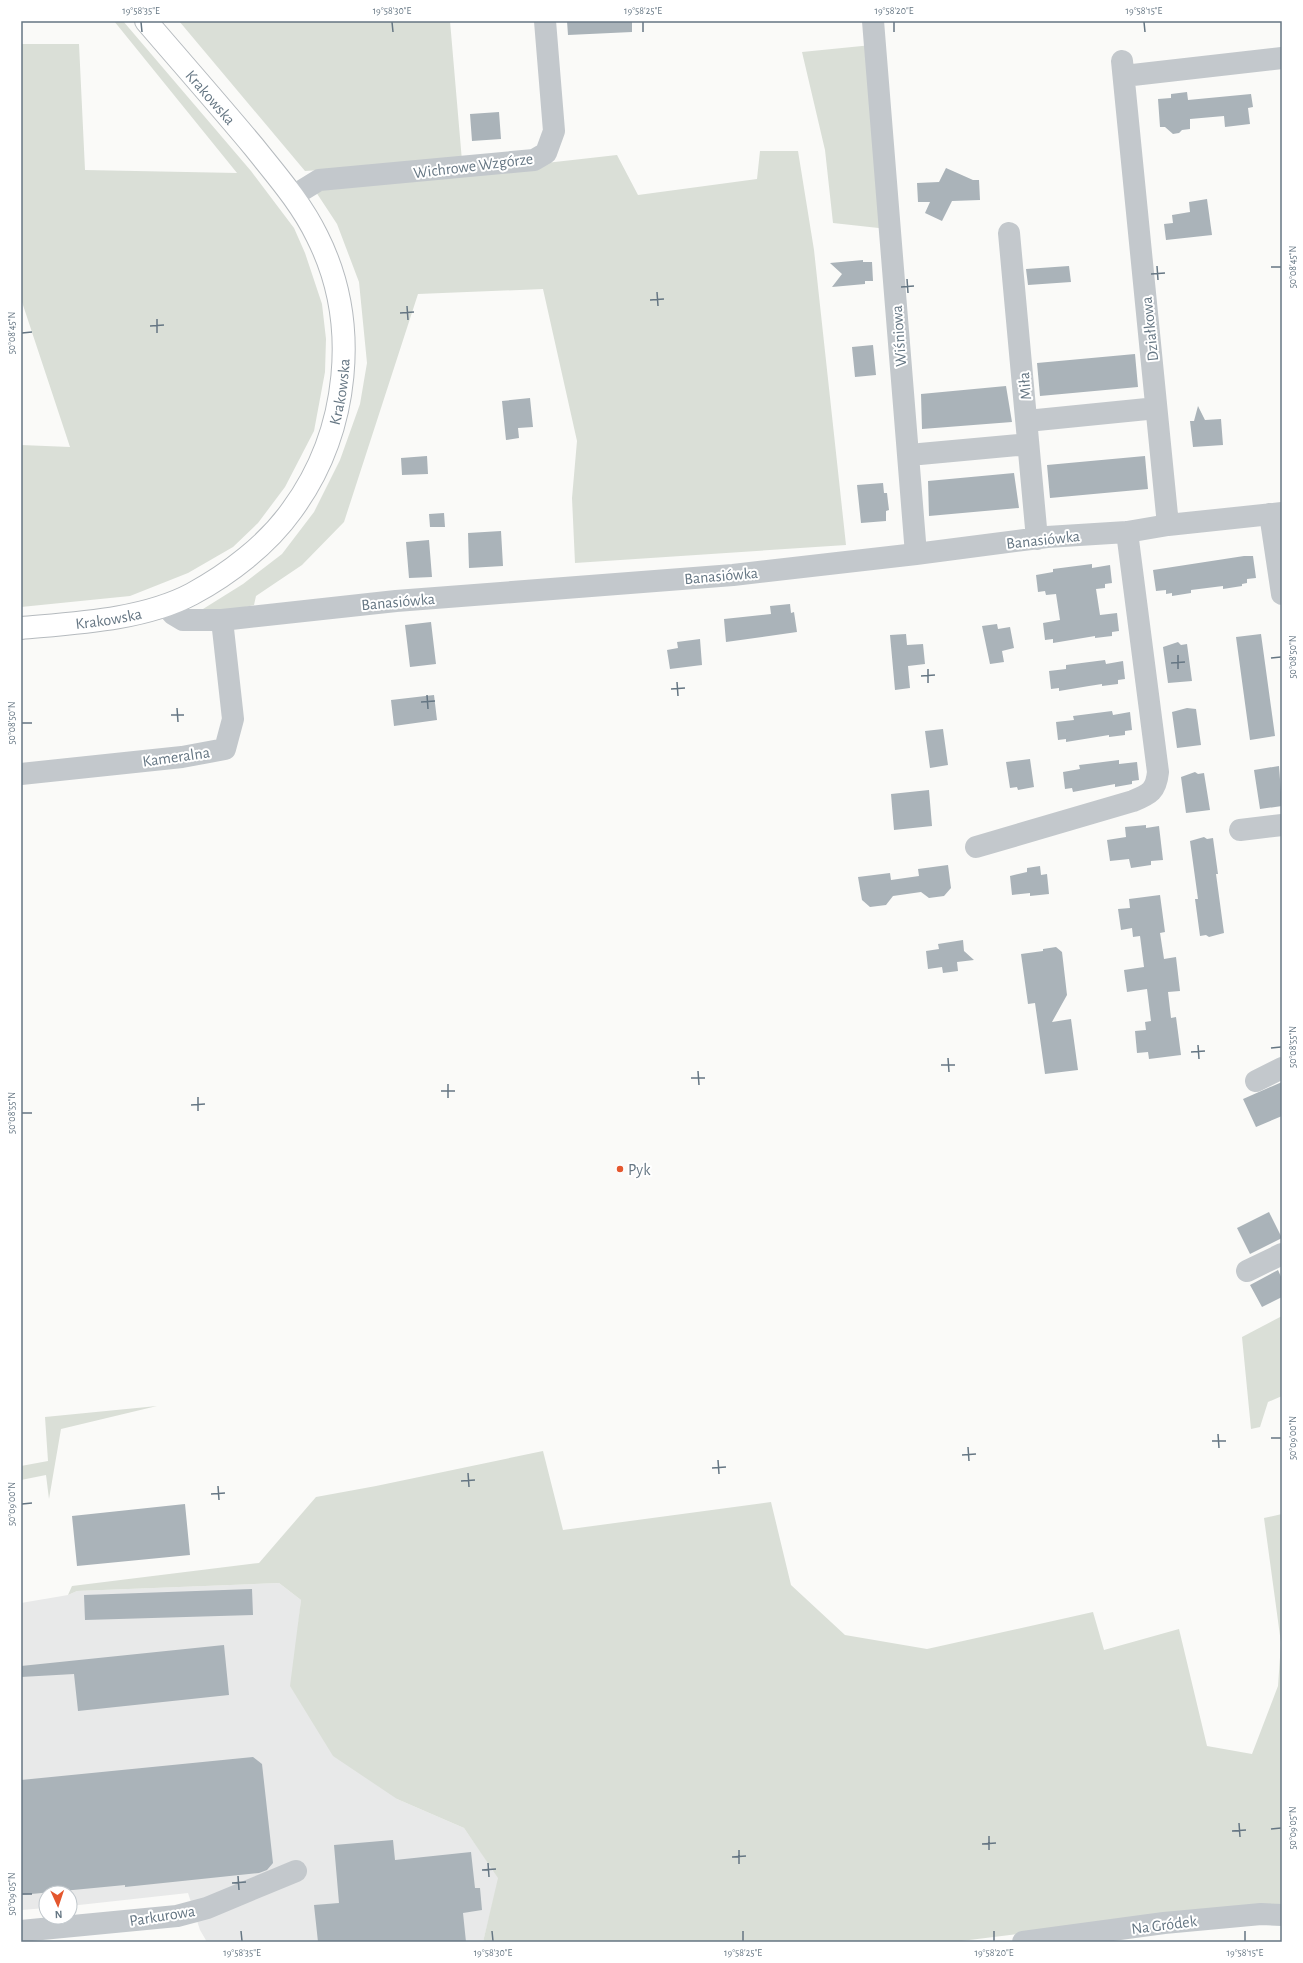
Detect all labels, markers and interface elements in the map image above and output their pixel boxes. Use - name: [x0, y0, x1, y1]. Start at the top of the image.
- text: 19°58'35"E: [122, 6, 160, 16]
- text: 19°58'30"E: [373, 6, 412, 16]
- text: 19°58'25"E: [624, 6, 662, 16]
- text: 19°58'20"E: [874, 6, 914, 16]
- text: 19°58'15"E: [1126, 6, 1163, 16]
- street label: Krakowska: [182, 67, 238, 128]
- street label: Wichrowe Wzgórze: [412, 151, 534, 181]
- text: 50°08'45"N: [1288, 246, 1298, 288]
- street label: Działkowa: [1139, 296, 1161, 362]
- street label: Wiśniowa: [889, 305, 909, 367]
- text: 50°08'45"N: [7, 312, 17, 354]
- street label: Krakowska: [327, 358, 353, 427]
- street label: Miła: [1016, 371, 1034, 401]
- street label: Banasiówka: [1005, 528, 1081, 552]
- street label: Banasiówka: [683, 565, 759, 587]
- street label: Banasiówka: [360, 591, 436, 613]
- street label: Krakowska: [75, 606, 143, 632]
- text: 50°08'50"N: [1288, 635, 1298, 679]
- text: 50°08'50"N: [7, 701, 17, 745]
- street label: Kameralna: [141, 744, 211, 770]
- text: 50°08'55"N: [1288, 1026, 1298, 1068]
- text: 50°08'55"N: [7, 1092, 17, 1134]
- place label: Pyk: [628, 1162, 651, 1179]
- marker: Pyk: [615, 1164, 625, 1174]
- text: 50°09'00"N: [1288, 1416, 1298, 1460]
- text: 50°09'00"N: [7, 1482, 17, 1526]
- text: 50°09'05"N: [1288, 1806, 1298, 1850]
- text: 50°09'05"N: [7, 1872, 17, 1916]
- north arrow: [38, 1885, 78, 1925]
- street label: Parkurowa: [128, 1903, 196, 1929]
- text: N: [54, 1909, 63, 1920]
- street label: Na Gródek: [1130, 1913, 1198, 1937]
- text: 19°58'35"E: [223, 1948, 261, 1958]
- text: 19°58'30"E: [474, 1948, 513, 1958]
- text: 19°58'25"E: [724, 1948, 762, 1958]
- text: 19°58'20"E: [974, 1948, 1014, 1958]
- text: 19°58'15"E: [1227, 1948, 1264, 1958]

